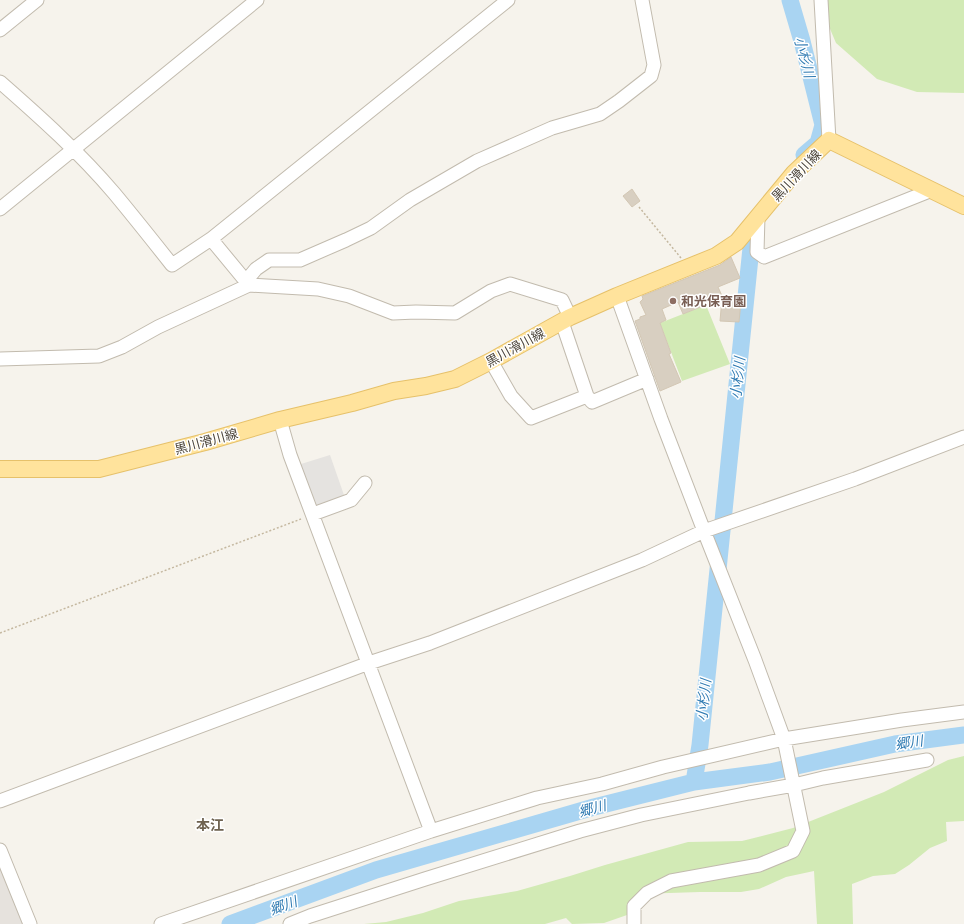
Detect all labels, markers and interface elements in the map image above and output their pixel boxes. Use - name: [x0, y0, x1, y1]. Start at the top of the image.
- water label: 小杉川: [791, 35, 819, 81]
- street label: 黒川滑川線: [768, 146, 824, 204]
- place label: 和光保育園: [681, 293, 746, 309]
- marker: 和光保育園: [668, 296, 678, 306]
- street label: 黒川滑川線: [483, 324, 547, 370]
- water label: 小杉川: [726, 354, 748, 400]
- street label: 黒川滑川線: [173, 425, 239, 457]
- water label: 小杉川: [692, 676, 714, 722]
- water label: 郷川: [894, 731, 926, 753]
- water label: 郷川: [576, 796, 610, 820]
- district label: 本江: [196, 816, 224, 833]
- water label: 郷川: [267, 892, 301, 918]

